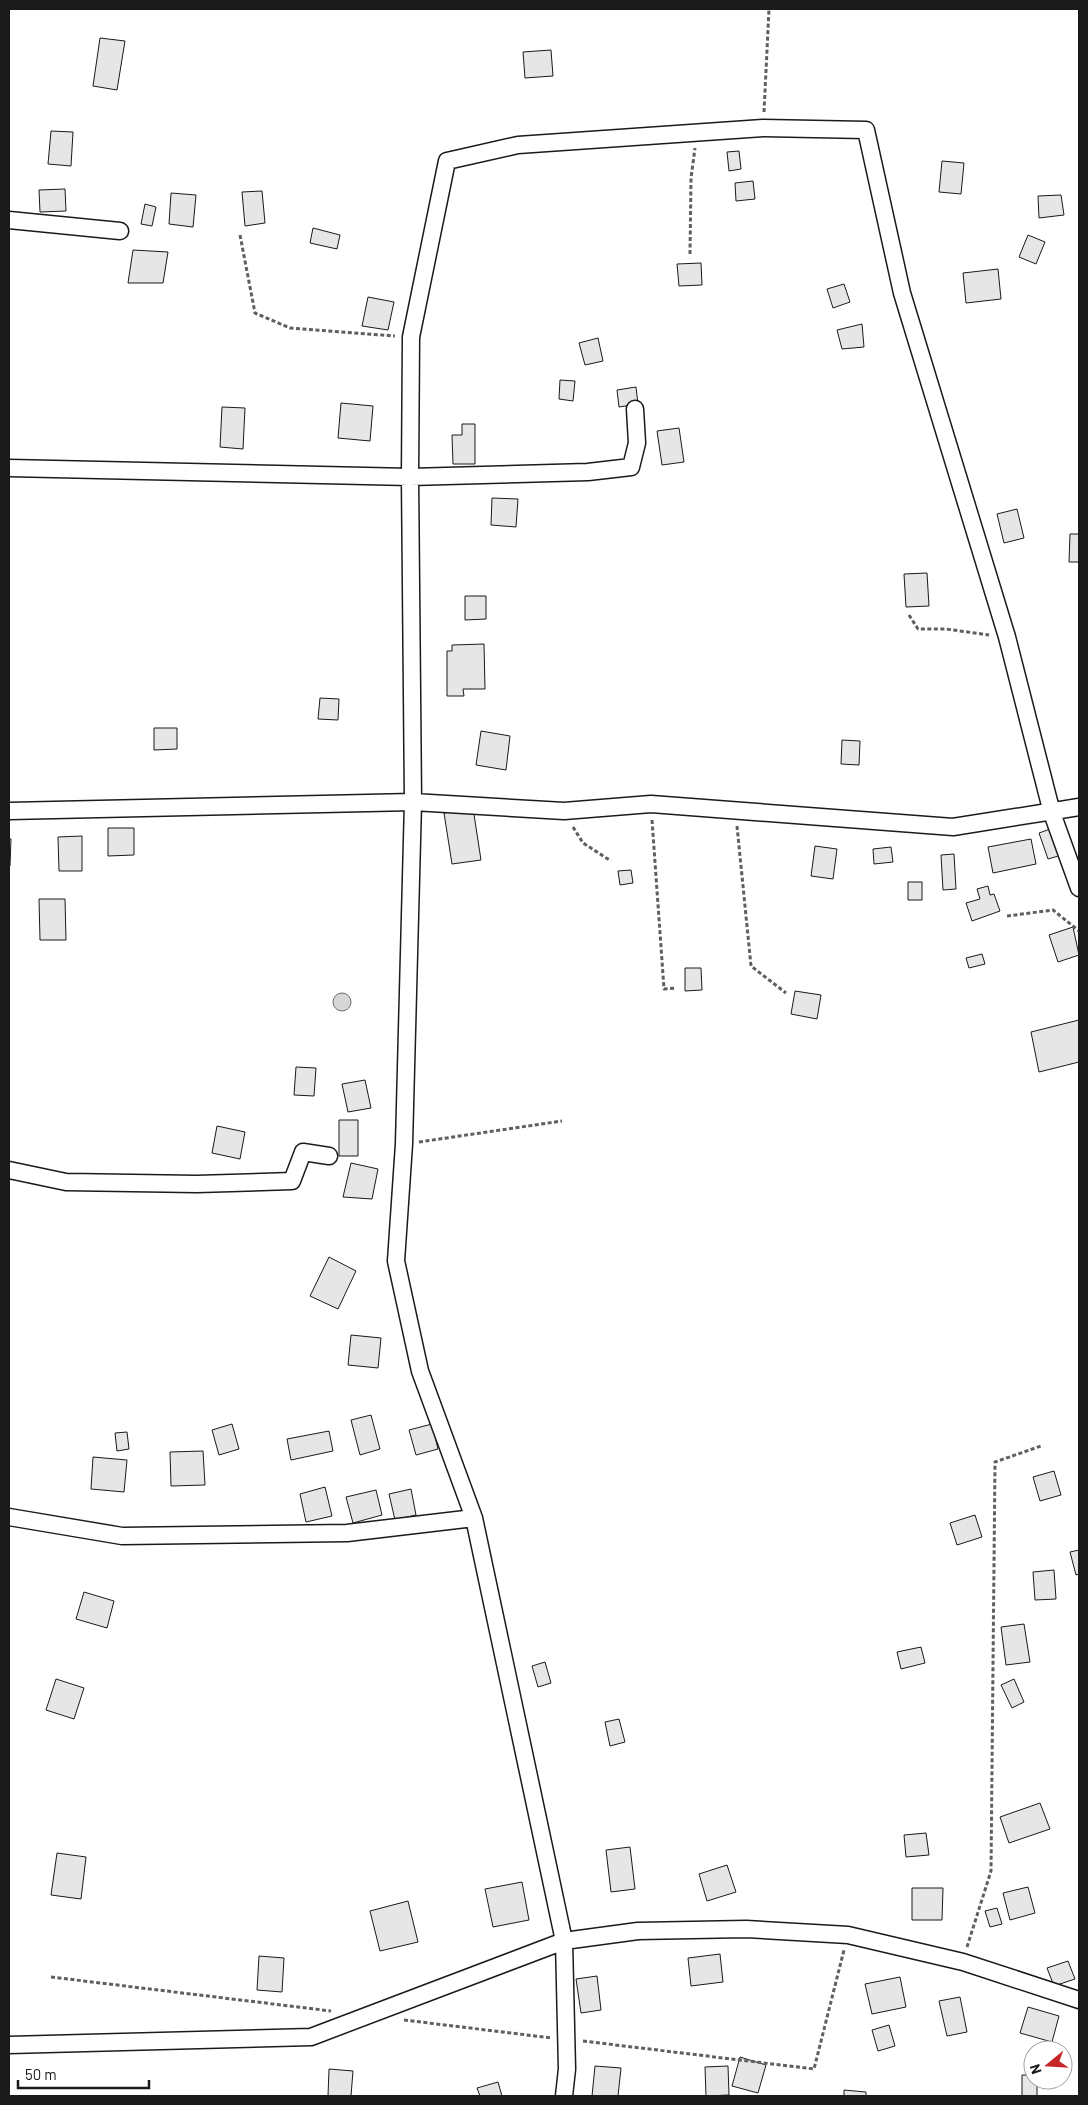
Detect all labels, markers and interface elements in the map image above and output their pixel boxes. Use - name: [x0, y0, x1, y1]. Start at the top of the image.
- north arrow: [1023, 2040, 1073, 2090]
- scale bar: [18, 2058, 149, 2090]
- text: N: [1026, 2062, 1045, 2076]
- text: 50 m: [25, 2065, 57, 2083]

